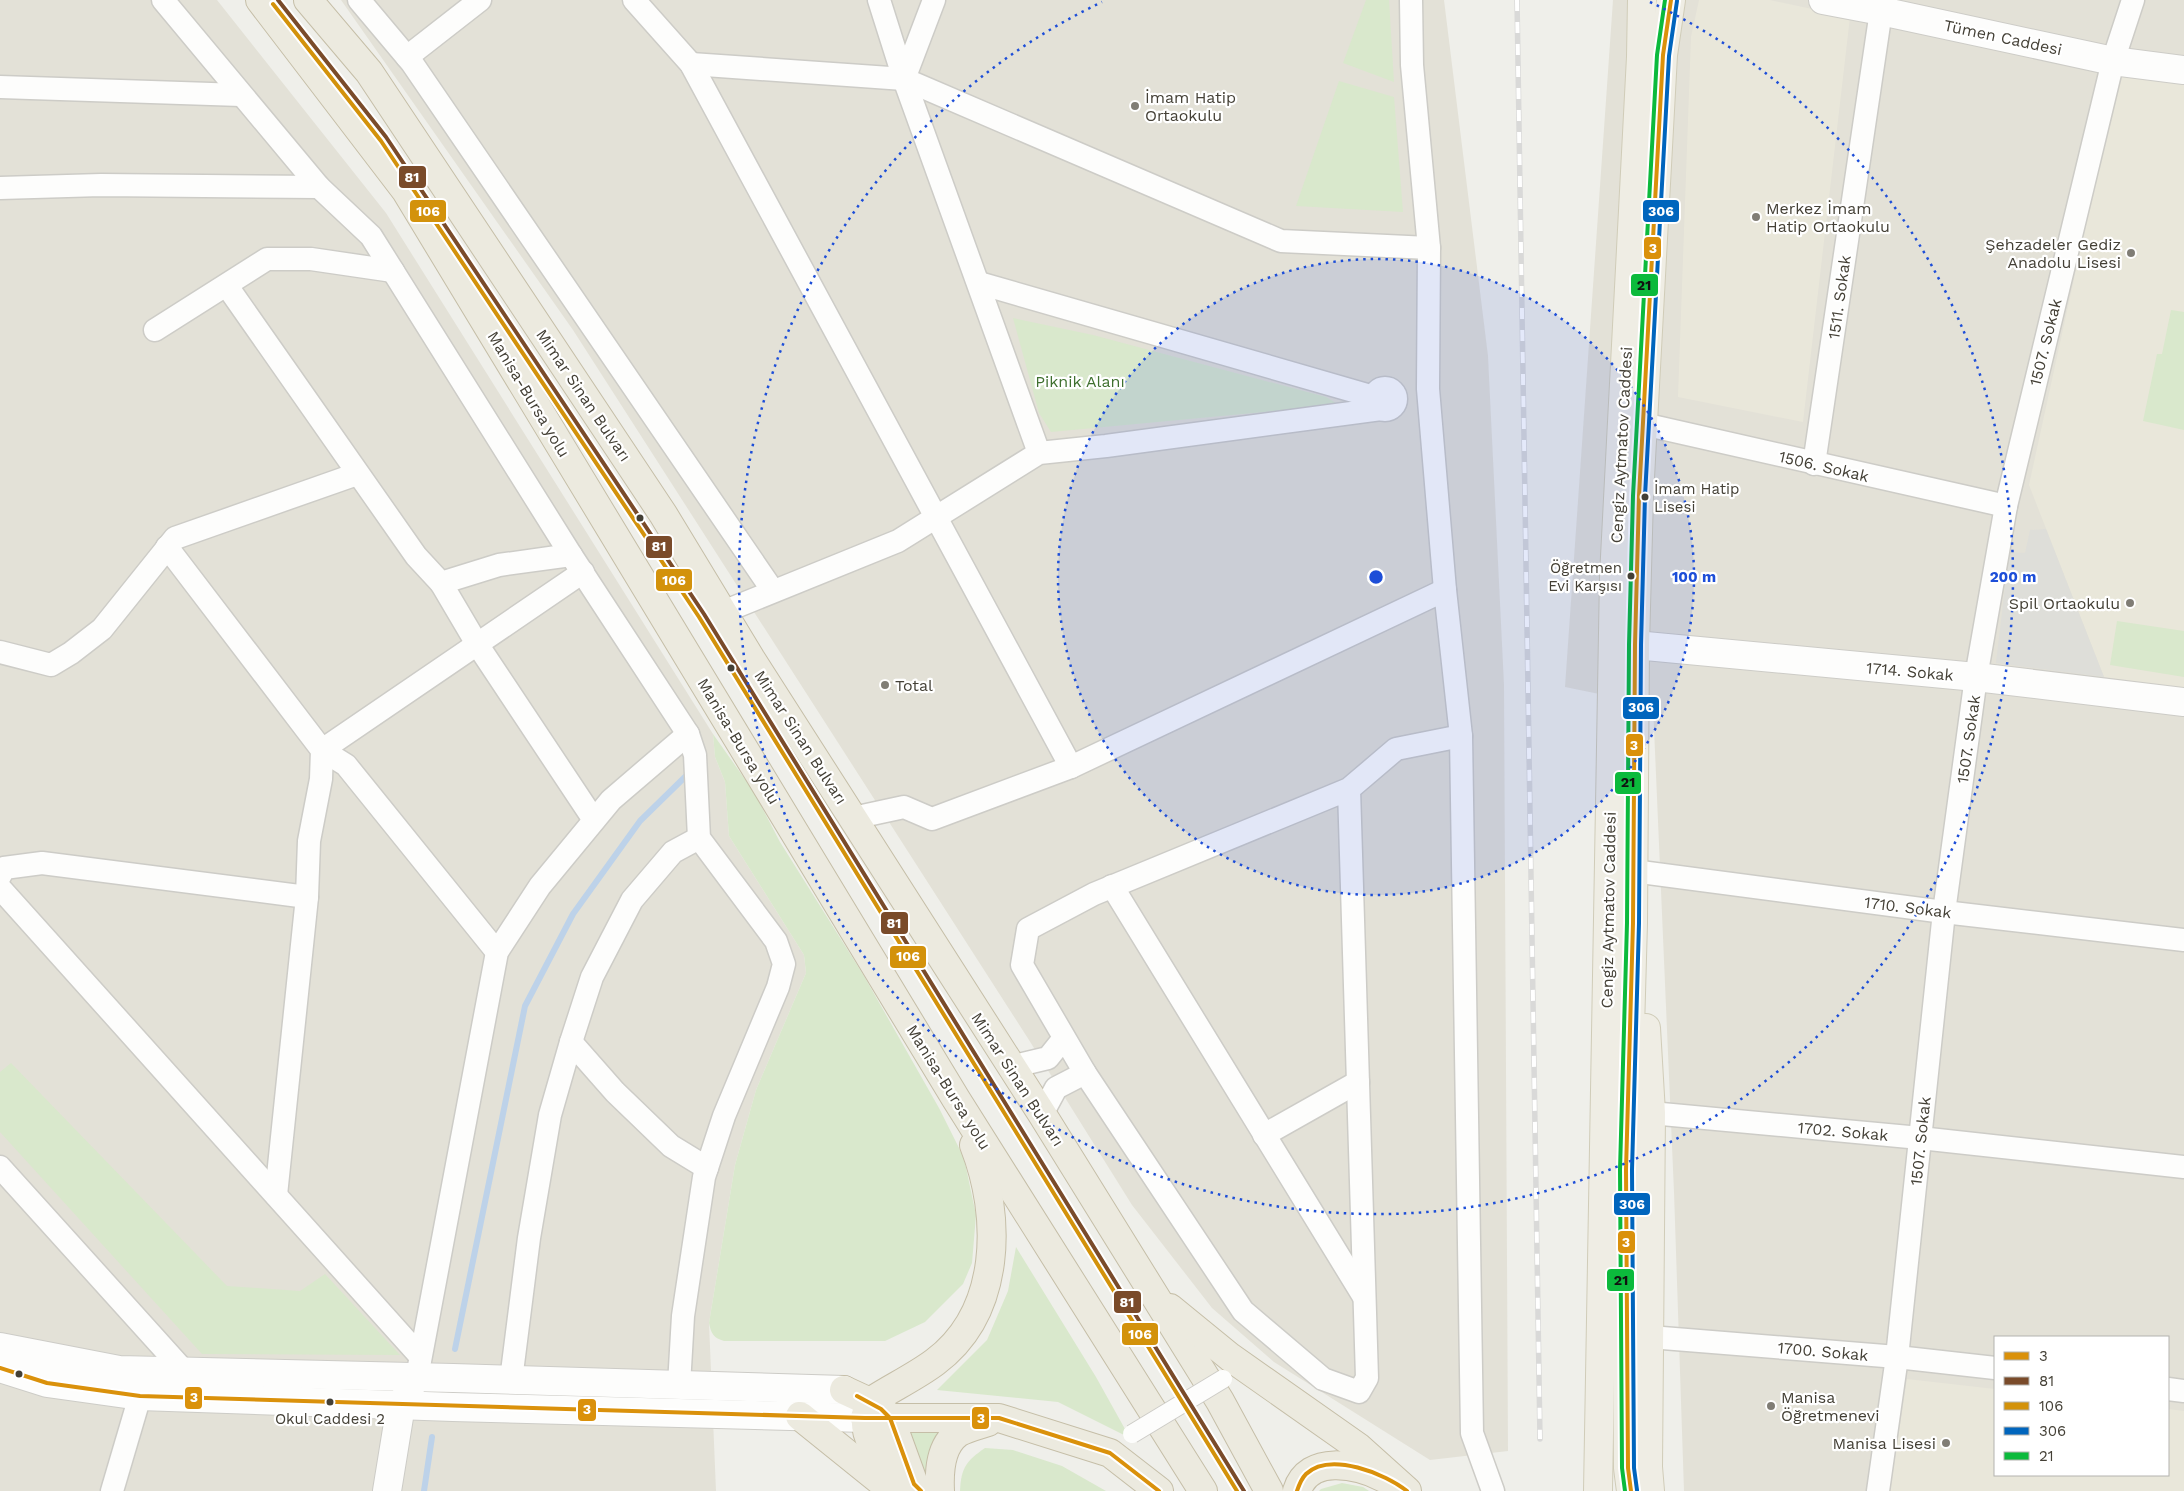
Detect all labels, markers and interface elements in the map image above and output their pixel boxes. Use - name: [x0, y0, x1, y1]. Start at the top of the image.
- street label: Tümen Caddesi: [1942, 16, 2064, 59]
- place label: İmam Hatip Ortaokulu: [1145, 88, 1236, 125]
- marker: İmam Hatip Ortaokulu: [1129, 100, 1141, 112]
- line badge: 81: [398, 165, 427, 189]
- text: 81: [405, 169, 419, 185]
- line badge: 106: [409, 199, 447, 223]
- line badge: 306: [1642, 199, 1680, 223]
- place label: Merkez İmam Hatip Ortaokulu: [1766, 199, 1890, 236]
- text: 106: [416, 203, 440, 219]
- text: 306: [1648, 203, 1674, 219]
- marker: Merkez İmam Hatip Ortaokulu: [1750, 211, 1762, 223]
- place label: Şehzadeler Gediz Anadolu Lisesi: [1985, 235, 2121, 272]
- line badge: 3: [1643, 236, 1662, 260]
- text: 3: [1649, 240, 1657, 256]
- marker: Şehzadeler Gediz Anadolu Lisesi: [2125, 247, 2137, 259]
- street label: 1511. Sokak: [1824, 254, 1855, 340]
- line badge: 21: [1630, 273, 1659, 297]
- text: 21: [1637, 277, 1651, 293]
- street label: 1507. Sokak: [2025, 297, 2065, 388]
- street label: Mimar Sinan Bulvarı: [532, 326, 635, 465]
- street label: Manisa-Bursa yolu: [483, 328, 574, 461]
- street label: Cengiz Aytmatov Caddesi: [1607, 346, 1636, 544]
- park label: Piknik Alanı: [1035, 372, 1125, 391]
- street label: 1506. Sokak: [1777, 447, 1871, 486]
- place label: İmam Hatip Lisesi: [1654, 480, 1739, 516]
- marker: İmam Hatip Lisesi: [1640, 492, 1650, 502]
- unlabelled marker: [635, 513, 645, 523]
- line badge: 81: [645, 535, 673, 559]
- text: 81: [652, 538, 666, 554]
- place label: Öğretmen Evi Karşısı: [1548, 559, 1622, 595]
- line badge: 106: [655, 568, 693, 592]
- centre of rings: [1367, 568, 1385, 586]
- text: 100 m: [1672, 568, 1716, 586]
- text: 200 m: [1990, 568, 2036, 586]
- marker: Öğretmen Evi Karşısı: [1626, 571, 1636, 581]
- text: 106: [662, 572, 686, 588]
- place label: Spil Ortaokulu: [2009, 594, 2120, 613]
- marker: Spil Ortaokulu: [2124, 597, 2136, 609]
- street label: 1714. Sokak: [1865, 658, 1954, 685]
- unlabelled marker: [726, 663, 736, 673]
- street label: Mimar Sinan Bulvarı: [750, 667, 851, 808]
- street label: Manisa-Bursa yolu: [693, 675, 784, 808]
- place label: Total: [895, 676, 933, 695]
- marker: Total: [879, 679, 891, 691]
- street label: 1507. Sokak: [1953, 694, 1984, 785]
- line badge: 306: [1622, 696, 1660, 720]
- text: 306: [1628, 699, 1654, 715]
- line badge: 3: [1625, 733, 1644, 757]
- text: 3: [1630, 737, 1638, 753]
- line badge: 21: [1614, 771, 1642, 795]
- text: 21: [1621, 774, 1635, 790]
- street label: Cengiz Aytmatov Caddesi: [1597, 812, 1620, 1009]
- street label: 1710. Sokak: [1863, 893, 1953, 922]
- line badge: 81: [880, 911, 909, 935]
- text: 81: [887, 915, 901, 931]
- line badge: 106: [889, 945, 927, 969]
- text: 106: [896, 948, 920, 964]
- street label: Mimar Sinan Bulvarı: [967, 1009, 1068, 1150]
- street label: Manisa-Bursa yolu: [903, 1021, 995, 1153]
- street label: 1507. Sokak: [1906, 1096, 1935, 1186]
- street label: 1702. Sokak: [1797, 1118, 1889, 1145]
- line badge: 306: [1613, 1192, 1651, 1216]
- text: 306: [1619, 1196, 1645, 1212]
- line badge: 3: [1617, 1230, 1636, 1254]
- text: 3: [1622, 1234, 1630, 1250]
- line badge: 21: [1606, 1268, 1635, 1292]
- text: 21: [1614, 1272, 1628, 1288]
- line badge: 81: [1113, 1290, 1142, 1314]
- text: 81: [1120, 1294, 1134, 1310]
- line badge: 106: [1121, 1322, 1159, 1346]
- text: 106: [1128, 1326, 1152, 1342]
- legend: [1994, 1336, 2169, 1476]
- street label: 1700. Sokak: [1777, 1338, 1869, 1365]
- text: 3: [2039, 1347, 2048, 1365]
- unlabelled marker: [14, 1369, 24, 1379]
- text: 81: [2039, 1372, 2054, 1390]
- line badge: 3: [184, 1386, 203, 1410]
- place label: Manisa Öğretmenevi: [1781, 1388, 1879, 1425]
- text: 3: [190, 1389, 198, 1405]
- marker: Okul Caddesi 2: [325, 1397, 335, 1407]
- text: 106: [2039, 1397, 2063, 1415]
- line badge: 3: [577, 1398, 597, 1422]
- marker: Manisa Öğretmenevi: [1765, 1400, 1777, 1412]
- text: 3: [583, 1401, 591, 1417]
- line badge: 3: [971, 1406, 990, 1430]
- place label: Okul Caddesi 2: [275, 1410, 385, 1428]
- text: 3: [977, 1410, 985, 1426]
- text: 306: [2039, 1422, 2066, 1440]
- place label: Manisa Lisesi: [1832, 1434, 1936, 1453]
- marker: Manisa Lisesi: [1940, 1437, 1952, 1449]
- text: 21: [2039, 1447, 2054, 1465]

